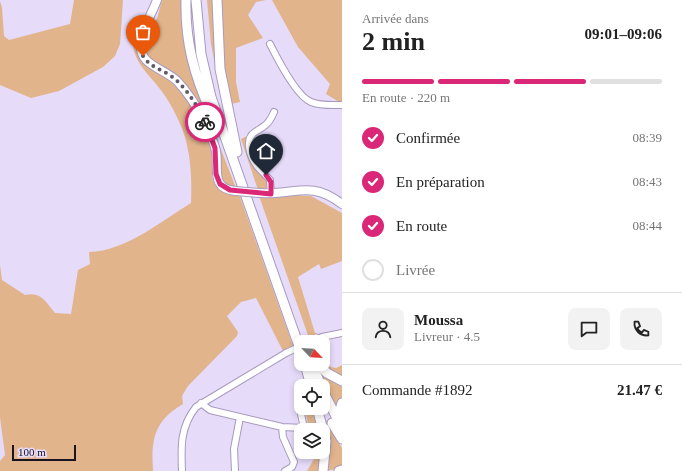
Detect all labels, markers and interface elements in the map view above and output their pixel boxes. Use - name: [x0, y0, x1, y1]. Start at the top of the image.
- text: Arrivée dans: [362, 11, 429, 26]
- pin: [126, 15, 160, 56]
- icon: bag: [132, 21, 154, 43]
- text: 09:01–09:06: [585, 26, 662, 42]
- text: 2 min: [362, 27, 425, 56]
- text: En route · 220 m: [362, 90, 450, 105]
- courier: [185, 102, 225, 142]
- icon: bike: [194, 111, 216, 133]
- icon: check: [362, 127, 384, 149]
- text: Confirmée: [396, 130, 460, 146]
- text: 08:39: [632, 130, 662, 145]
- pin: [249, 134, 283, 175]
- icon: home: [255, 140, 277, 162]
- icon: check: [362, 171, 384, 193]
- text: En préparation: [396, 174, 485, 190]
- text: 08:43: [632, 174, 662, 189]
- icon: check: [362, 215, 384, 237]
- text: En route: [396, 218, 447, 234]
- text: 08:44: [632, 218, 662, 233]
- text: Livrée: [396, 262, 435, 278]
- button: person: [362, 308, 404, 350]
- button: chat: [568, 308, 610, 350]
- button: phone: [620, 308, 662, 350]
- text: Moussa: [414, 312, 463, 328]
- text: Livreur · 4.5: [414, 329, 480, 344]
- north arrow: [294, 335, 330, 371]
- map controls: [294, 335, 330, 459]
- button: locate: [294, 379, 330, 415]
- text: Commande #1892: [362, 382, 472, 398]
- text: 21.47 €: [617, 382, 662, 398]
- button: layers: [294, 423, 330, 459]
- scale bar: [12, 443, 76, 462]
- text: 100 m: [18, 446, 46, 458]

